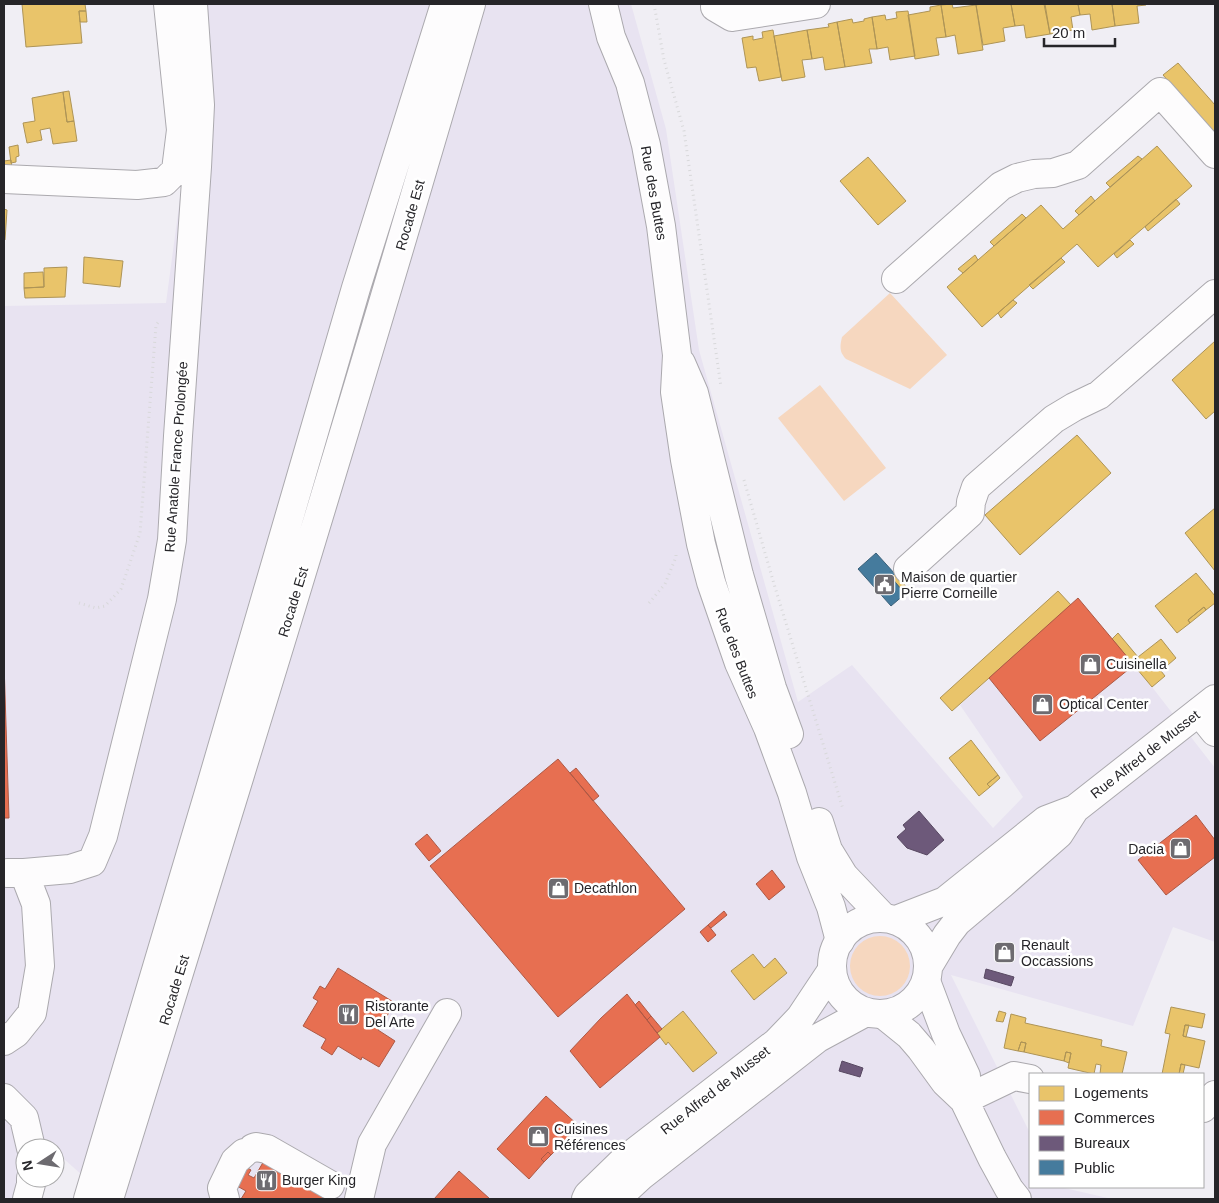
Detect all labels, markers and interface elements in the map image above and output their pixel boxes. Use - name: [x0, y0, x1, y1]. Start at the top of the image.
- scale bar: [1044, 15, 1115, 47]
- text: 20 m: [1052, 24, 1085, 41]
- street label: Rue des Buttes: [638, 144, 670, 242]
- street label: Rocade Est: [392, 178, 428, 252]
- street label: Rue Anatole France Prolongée: [161, 361, 191, 553]
- street label: Rocade Est: [275, 565, 311, 639]
- place label: Maison de quartier Pierre Corneille: [901, 569, 1017, 601]
- public building icon: Maison de quartier Pierre Corneille: [873, 573, 897, 597]
- street label: Rue des Buttes: [712, 605, 762, 701]
- shop icon: Cuisinella: [1078, 652, 1102, 676]
- place label: Cuisinella: [1106, 656, 1167, 672]
- shop icon: Optical Center: [1031, 692, 1055, 716]
- place label: Optical Center: [1059, 696, 1149, 712]
- street label: Rue Alfred de Musset: [1087, 706, 1203, 802]
- shop icon: Dacia: [1168, 837, 1192, 861]
- place label: Dacia: [1128, 841, 1164, 857]
- shop icon: Decathlon: [546, 876, 570, 900]
- place label: Decathlon: [574, 880, 637, 896]
- place label: Renault Occassions: [1021, 937, 1093, 969]
- shop icon: Renault Occassions: [993, 941, 1017, 965]
- street label: Rocade Est: [156, 953, 192, 1027]
- place label: Ristorante Del Arte: [365, 998, 429, 1030]
- restaurant icon: Ristorante Del Arte: [337, 1002, 361, 1026]
- street label: Rue Alfred de Musset: [657, 1042, 773, 1138]
- legend: [1029, 1073, 1204, 1188]
- text: Logements: [1074, 1084, 1148, 1101]
- text: Commerces: [1074, 1109, 1155, 1126]
- place label: Cuisines Références: [554, 1121, 626, 1153]
- shop icon: Cuisines Références: [526, 1125, 550, 1149]
- text: Bureaux: [1074, 1134, 1130, 1151]
- north arrow: [15, 1138, 65, 1188]
- text: N: [18, 1159, 36, 1172]
- text: Public: [1074, 1159, 1115, 1176]
- restaurant icon: Burger King: [254, 1168, 278, 1192]
- place label: Burger King: [282, 1172, 356, 1188]

